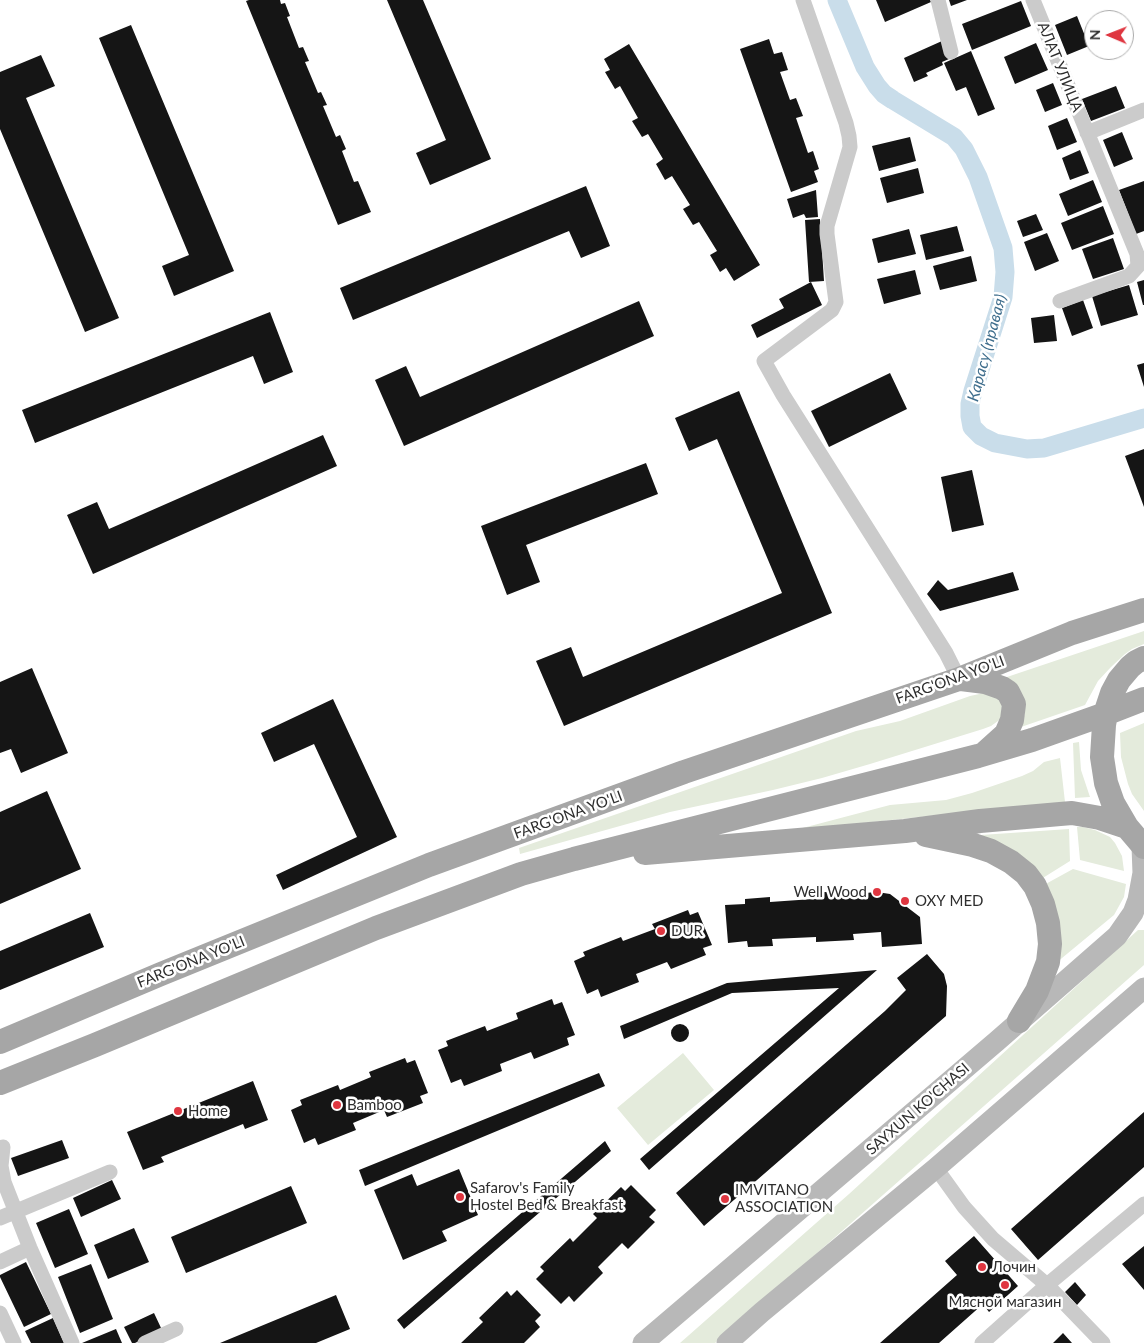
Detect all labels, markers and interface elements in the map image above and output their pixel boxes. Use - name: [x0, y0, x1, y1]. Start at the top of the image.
- north arrow: [1084, 10, 1134, 60]
- street label: АЛАТ УЛИЦА: [1034, 19, 1086, 115]
- text: N: [1086, 29, 1103, 40]
- water label: Карасу (правая): [963, 292, 1011, 404]
- street label: FARG'ONA YO'LI: [893, 652, 1007, 708]
- street label: FARG'ONA YO'LI: [511, 787, 625, 843]
- place label: Well Wood: [793, 883, 867, 901]
- marker: Well Wood: [871, 886, 883, 898]
- place label: OXY MED: [915, 892, 984, 910]
- marker: OXY MED: [899, 895, 911, 907]
- place label: DUR: [671, 922, 703, 940]
- marker: DUR: [655, 925, 667, 937]
- street label: FARG'ONA YO'LI: [135, 932, 247, 992]
- street label: SAYXUN KO'CHASI: [863, 1059, 973, 1159]
- place label: Bamboo: [347, 1096, 402, 1114]
- marker: Bamboo: [331, 1099, 343, 1111]
- place label: Home: [188, 1102, 228, 1120]
- marker: Home: [172, 1105, 184, 1117]
- place label: Safarov's Family Hostel Bed & Breakfast: [470, 1179, 623, 1214]
- place label: IMVITANO ASSOCIATION: [735, 1181, 833, 1216]
- marker: Safarov's Family Hostel Bed & Breakfast: [454, 1191, 466, 1203]
- marker: IMVITANO ASSOCIATION: [719, 1193, 731, 1205]
- place label: Лочин: [992, 1258, 1036, 1276]
- marker: Лочин: [976, 1261, 988, 1273]
- marker: Мясной магазин: [999, 1279, 1011, 1291]
- place label: Мясной магазин: [948, 1293, 1062, 1311]

